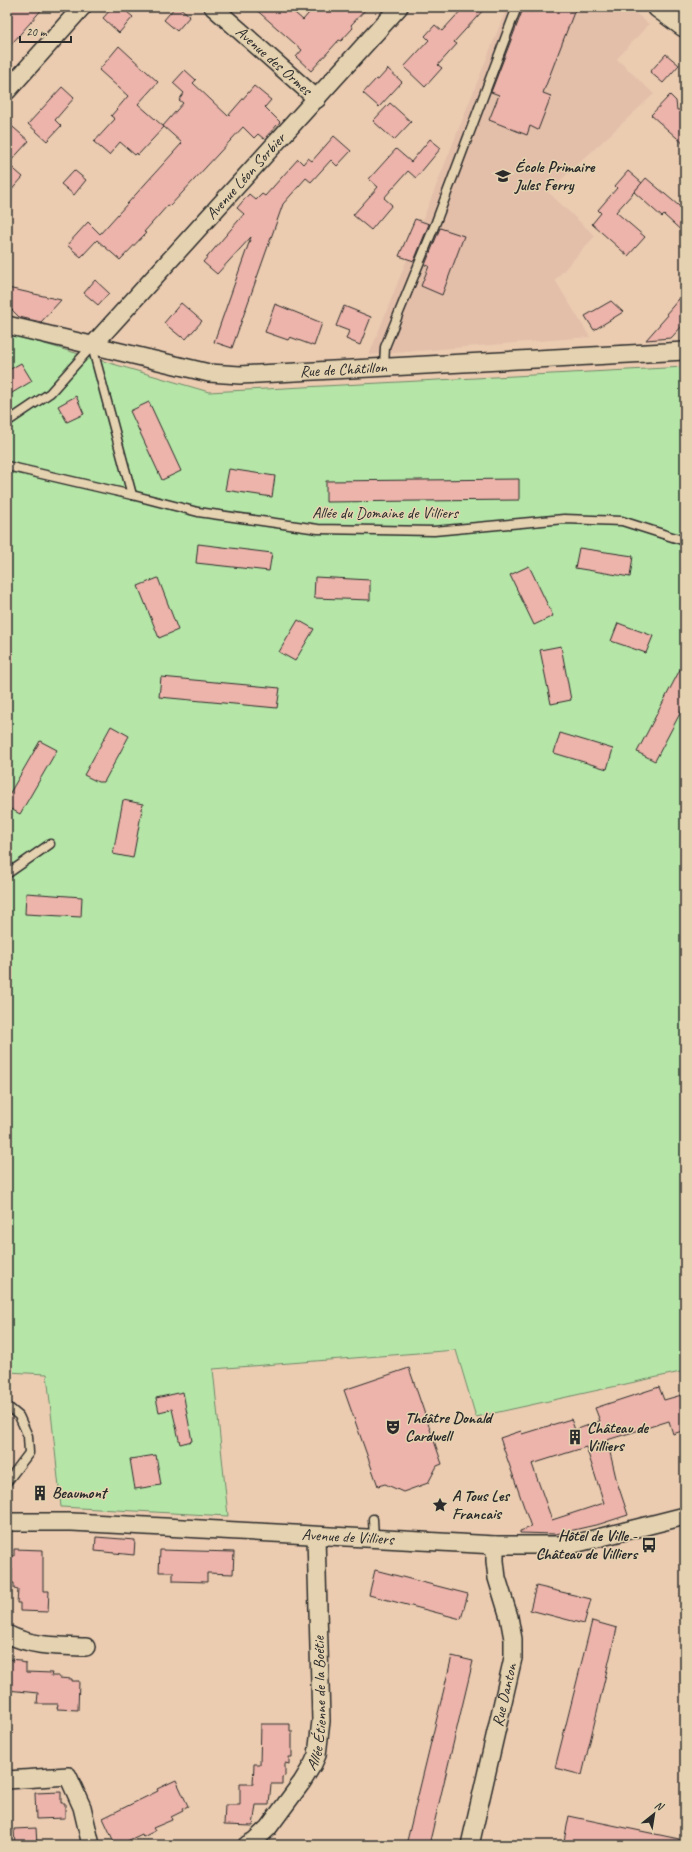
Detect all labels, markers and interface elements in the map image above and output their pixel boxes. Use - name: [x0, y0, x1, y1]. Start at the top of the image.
- scale bar: [20, 18, 71, 44]
- street label: Avenue des Ormes: [232, 22, 317, 101]
- text: 20 m: [26, 24, 48, 40]
- street label: Avenue Léon Sorbier: [202, 127, 291, 224]
- place label: École Primaire Jules Ferry: [514, 157, 596, 195]
- school or university icon: École Primaire Jules Ferry: [494, 167, 512, 185]
- street label: Rue de Châtillon: [299, 357, 388, 382]
- street label: Allée du Domaine de Villiers: [312, 503, 459, 523]
- place label: Théâtre Donald Cardwell: [405, 1408, 494, 1446]
- theatre icon: Théâtre Donald Cardwell: [384, 1418, 402, 1436]
- place label: Château de Villiers: [587, 1418, 650, 1456]
- building icon: Château de Villiers: [566, 1428, 584, 1446]
- place label: Beaumont: [52, 1483, 109, 1503]
- building icon: Beaumont: [31, 1484, 49, 1502]
- place label: A Tous Les Francais: [452, 1486, 511, 1524]
- place icon: A Tous Les Francais: [431, 1496, 449, 1514]
- street label: Avenue de Villiers: [301, 1525, 395, 1550]
- place label: Hôtel de Ville - Château de Villiers: [536, 1526, 638, 1564]
- bus stop icon: Hôtel de Ville - Château de Villiers: [640, 1536, 658, 1554]
- street label: Allée Étienne de la Boétie: [301, 1634, 331, 1774]
- street label: Rue Danton: [488, 1661, 522, 1728]
- north arrow: [634, 1794, 674, 1834]
- text: N: [653, 1798, 667, 1814]

